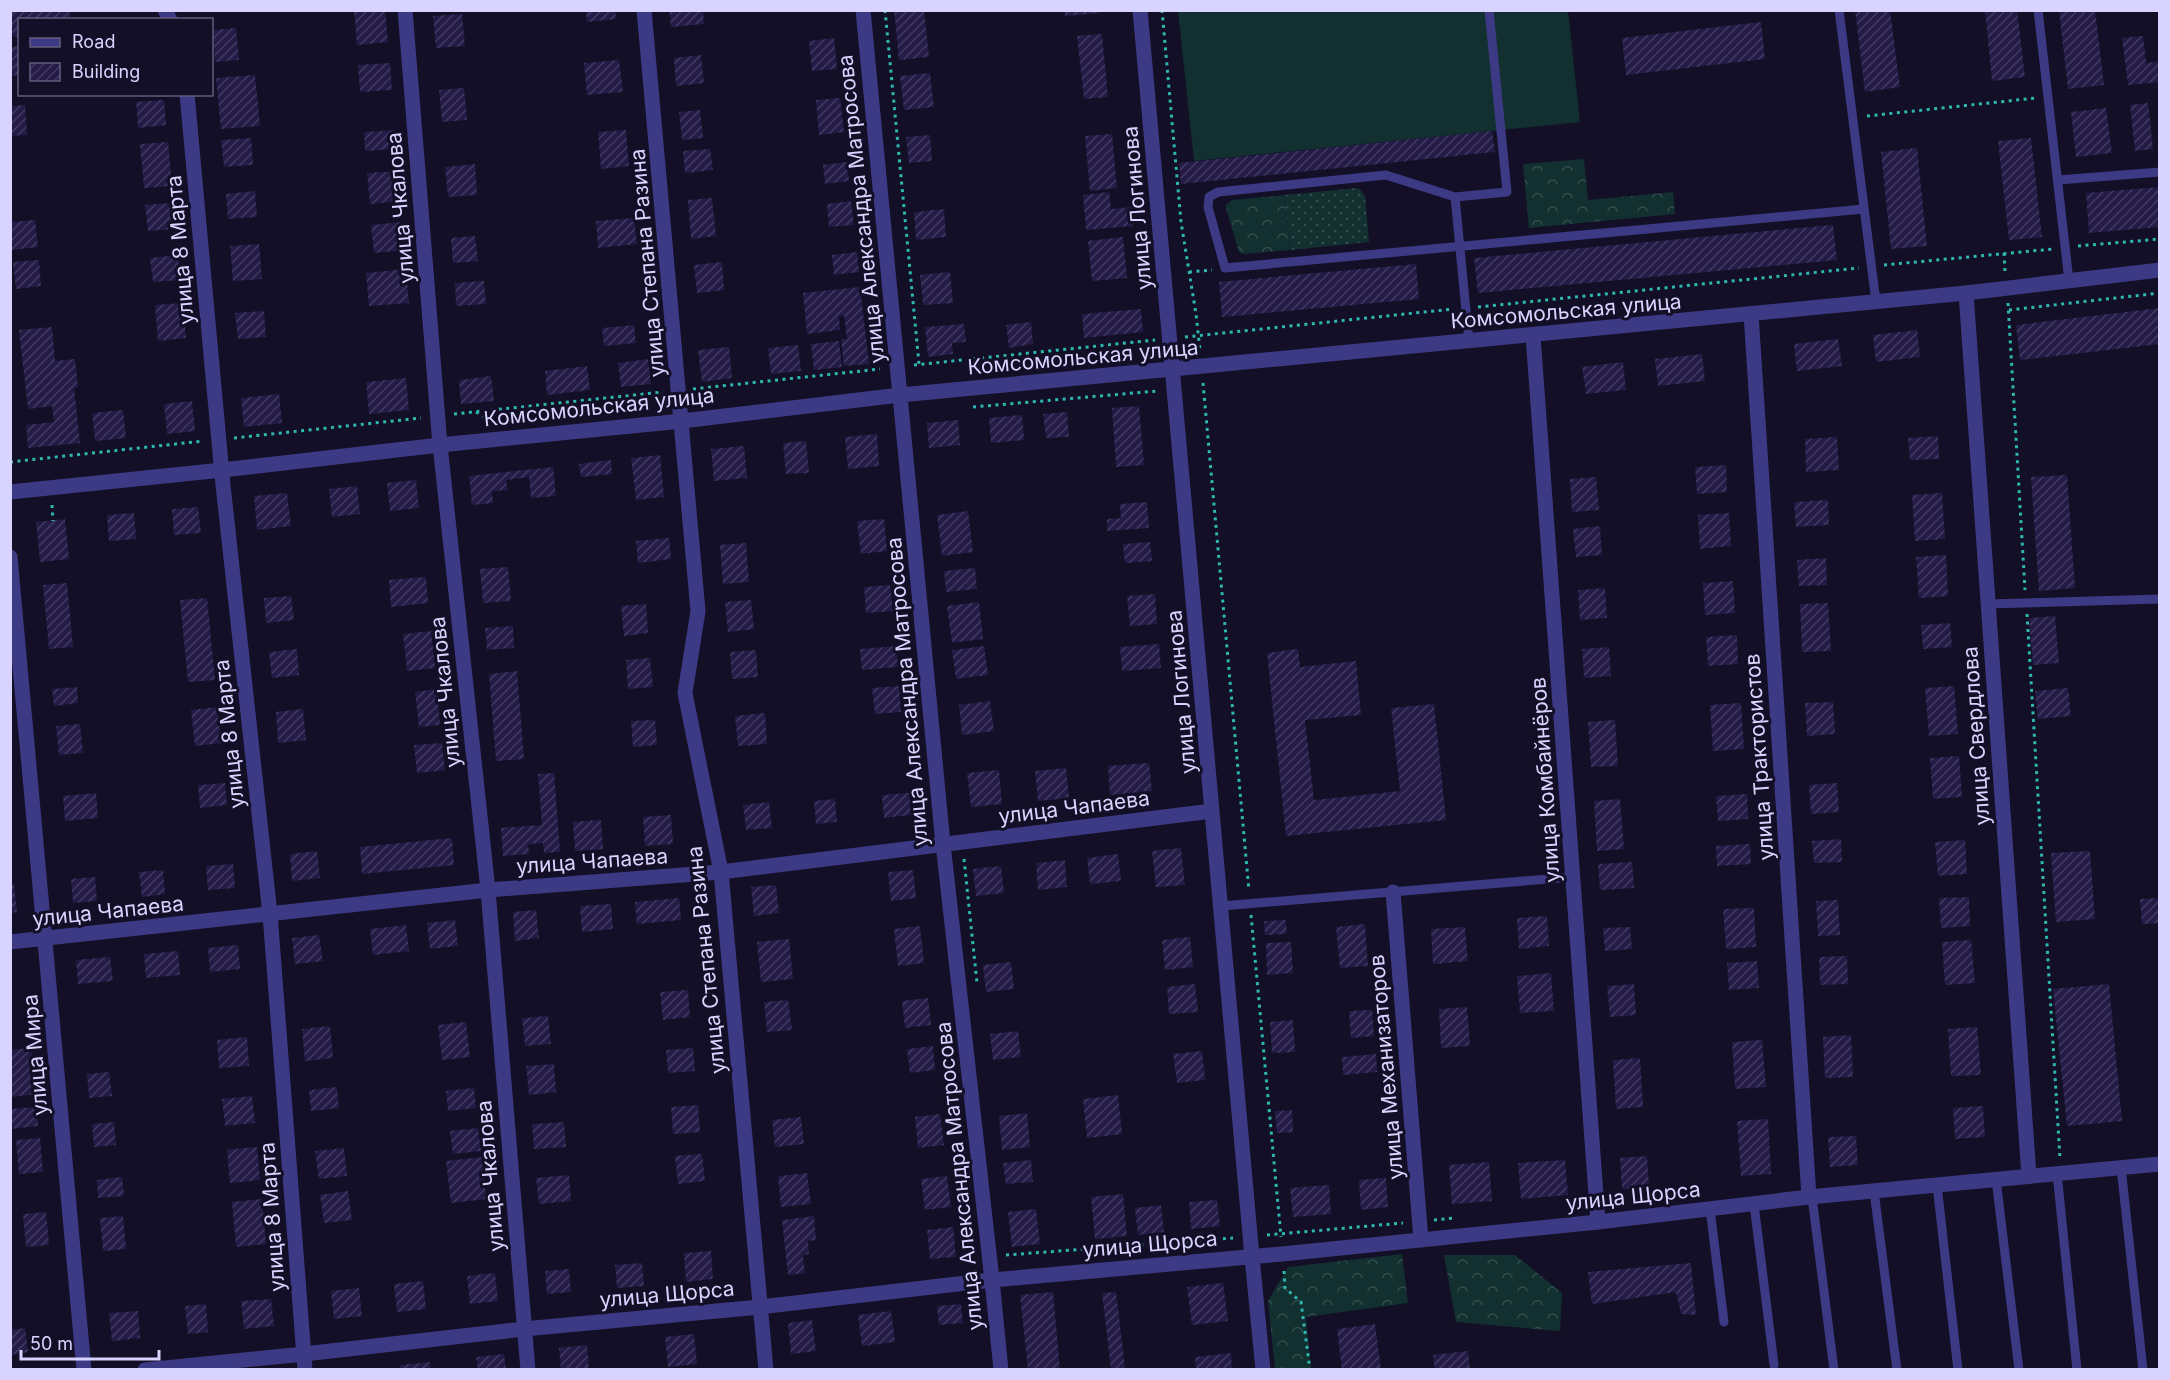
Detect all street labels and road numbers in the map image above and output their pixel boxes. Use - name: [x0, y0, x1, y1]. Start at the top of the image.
- street label: улица Александра Матросова: [832, 53, 890, 365]
- street label: улица Логинова: [1117, 125, 1157, 291]
- street label: улица Чкалова: [381, 131, 419, 285]
- street label: улица Степана Разина: [625, 148, 669, 378]
- street label: улица 8 Марта: [161, 174, 199, 326]
- street label: Комсомольская улица: [1450, 288, 1682, 334]
- street label: Комсомольская улица: [967, 334, 1199, 380]
- street label: Комсомольская улица: [483, 382, 715, 432]
- street label: улица Александра Матросова: [881, 536, 933, 848]
- street label: улица Логинова: [1161, 609, 1201, 775]
- street label: улица Чкалова: [425, 615, 465, 769]
- street label: улица Свердлова: [1957, 646, 1995, 826]
- street label: улица Трактористов: [1739, 653, 1779, 861]
- street label: улица 8 Марта: [209, 658, 249, 810]
- street label: улица Комбайнёров: [1525, 676, 1565, 884]
- street label: улица Чапаева: [997, 785, 1151, 829]
- street label: улица Чапаева: [515, 843, 669, 879]
- street label: улица Степана Разина: [682, 845, 730, 1075]
- street label: улица Чапаева: [31, 891, 185, 931]
- street label: улица Механизаторов: [1364, 953, 1408, 1181]
- street label: улица Мира: [17, 993, 53, 1117]
- street label: улица Александра Матросова: [930, 1020, 988, 1332]
- street label: улица Чкалова: [471, 1099, 509, 1253]
- street label: улица 8 Марта: [254, 1141, 290, 1293]
- street label: улица Щорса: [1564, 1176, 1702, 1216]
- street label: улица Щорса: [1081, 1226, 1219, 1262]
- street label: улица Щорса: [598, 1276, 736, 1312]

